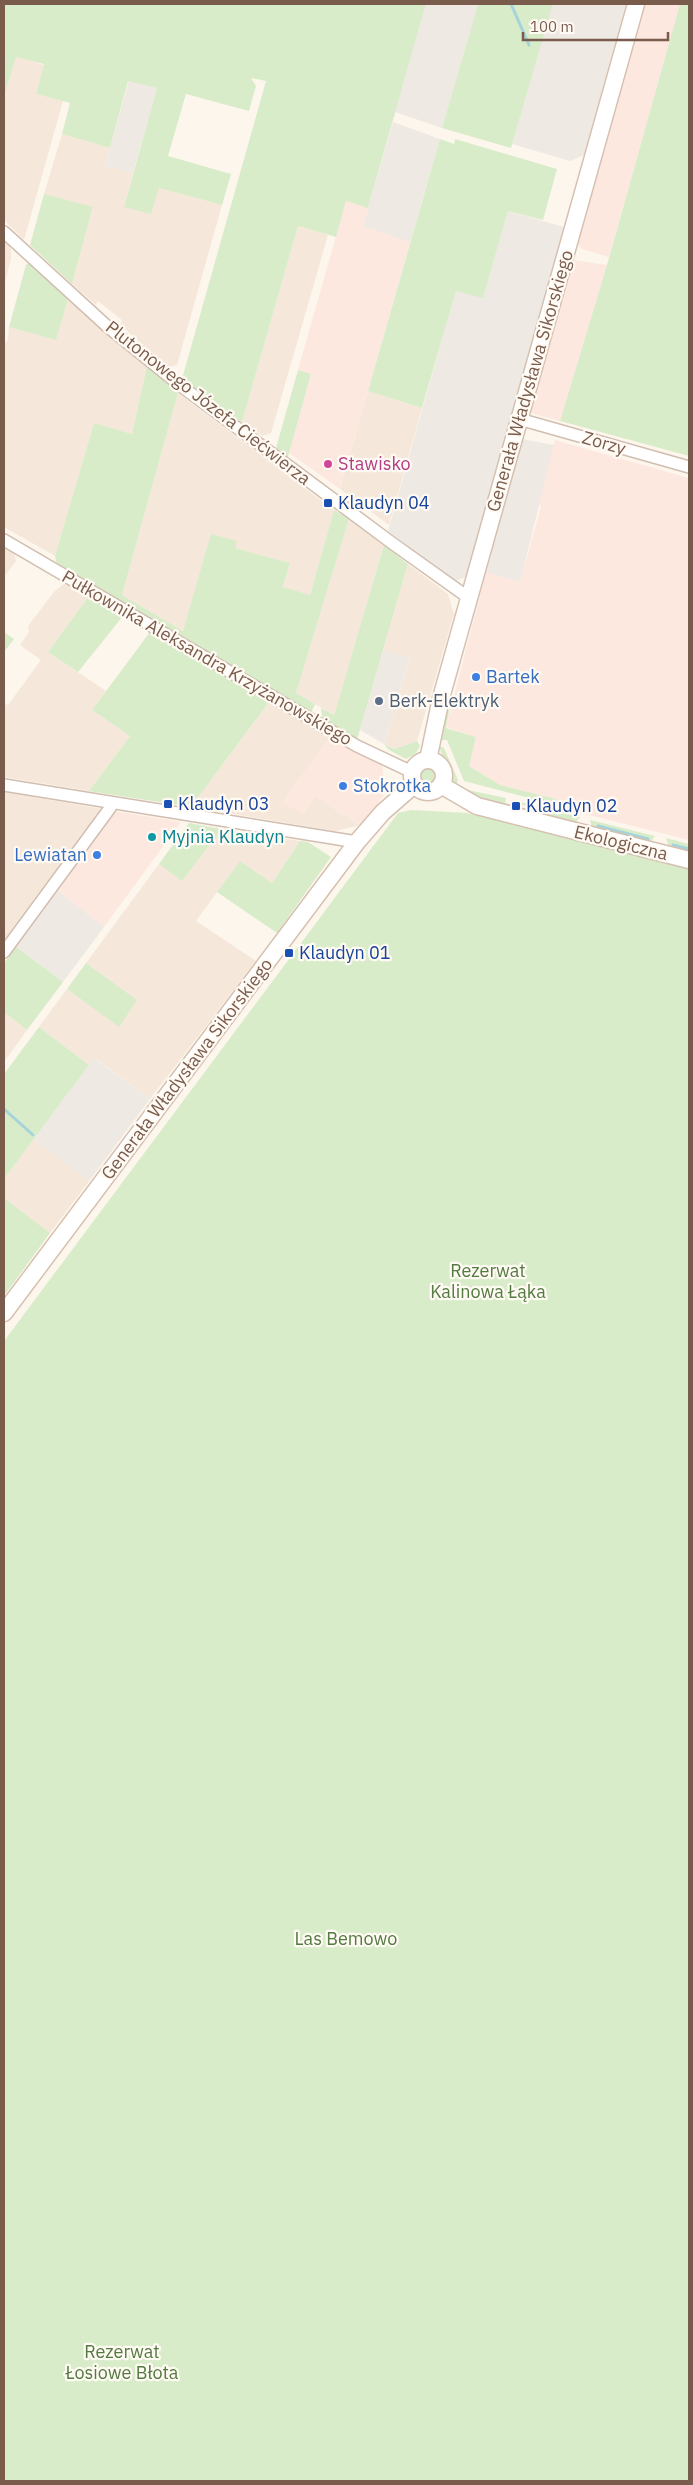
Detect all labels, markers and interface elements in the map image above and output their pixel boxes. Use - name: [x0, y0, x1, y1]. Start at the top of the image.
- scale bar: [523, 10, 668, 42]
- text: 100 m: [530, 17, 574, 36]
- street label: Generała Władysława Sikorskiego: [481, 247, 578, 514]
- street label: Plutonowego Józefa Ciećwierza: [101, 315, 316, 490]
- street label: Zorzy: [580, 425, 629, 460]
- place label: Stawisko: [338, 452, 411, 475]
- marker: Stawisko: [322, 458, 334, 470]
- place label: Klaudyn 04: [338, 491, 430, 514]
- marker: Klaudyn 04: [322, 497, 334, 509]
- street label: Pułkownika Aleksandra Krzyżanowskiego: [58, 565, 357, 750]
- place label: Bartek: [486, 665, 540, 688]
- marker: Bartek: [470, 671, 482, 683]
- place label: Berk-Elektryk: [389, 689, 500, 712]
- marker: Berk-Elektryk: [373, 695, 385, 707]
- place label: Stokrotka: [353, 774, 432, 797]
- marker: Stokrotka: [337, 780, 349, 792]
- place label: Klaudyn 03: [178, 792, 270, 815]
- place label: Klaudyn 02: [526, 794, 618, 817]
- marker: Klaudyn 03: [162, 798, 174, 810]
- marker: Klaudyn 02: [510, 800, 522, 812]
- street label: Ekologiczna: [572, 820, 671, 865]
- place label: Myjnia Klaudyn: [162, 825, 284, 848]
- marker: Myjnia Klaudyn: [146, 831, 158, 843]
- place label: Lewiatan: [14, 843, 87, 866]
- marker: Lewiatan: [91, 849, 103, 861]
- place label: Klaudyn 01: [299, 941, 391, 964]
- marker: Klaudyn 01: [283, 947, 295, 959]
- street label: Generała Władysława Sikorskiego: [96, 953, 277, 1184]
- park label: Rezerwat Kalinowa Łąka: [430, 1259, 546, 1303]
- park label: Las Bemowo: [295, 1927, 397, 1950]
- park label: Rezerwat Łosiowe Błota: [65, 2340, 179, 2384]

